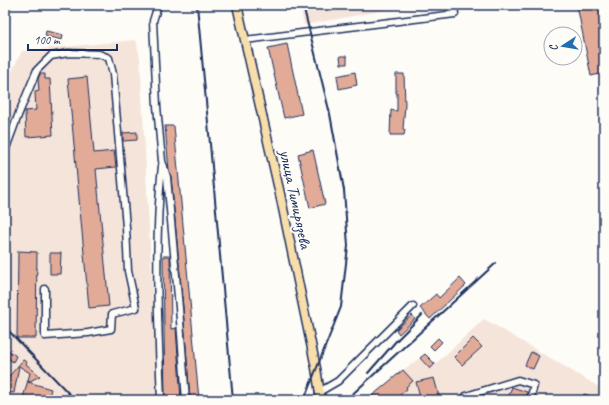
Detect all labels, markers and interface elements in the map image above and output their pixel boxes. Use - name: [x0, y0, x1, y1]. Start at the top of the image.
- scale bar: [28, 26, 117, 52]
- north arrow: [543, 26, 583, 66]
- text: 100 m: [34, 32, 61, 48]
- text: С: [545, 42, 561, 52]
- street label: улица Тимирязева: [274, 147, 316, 252]

